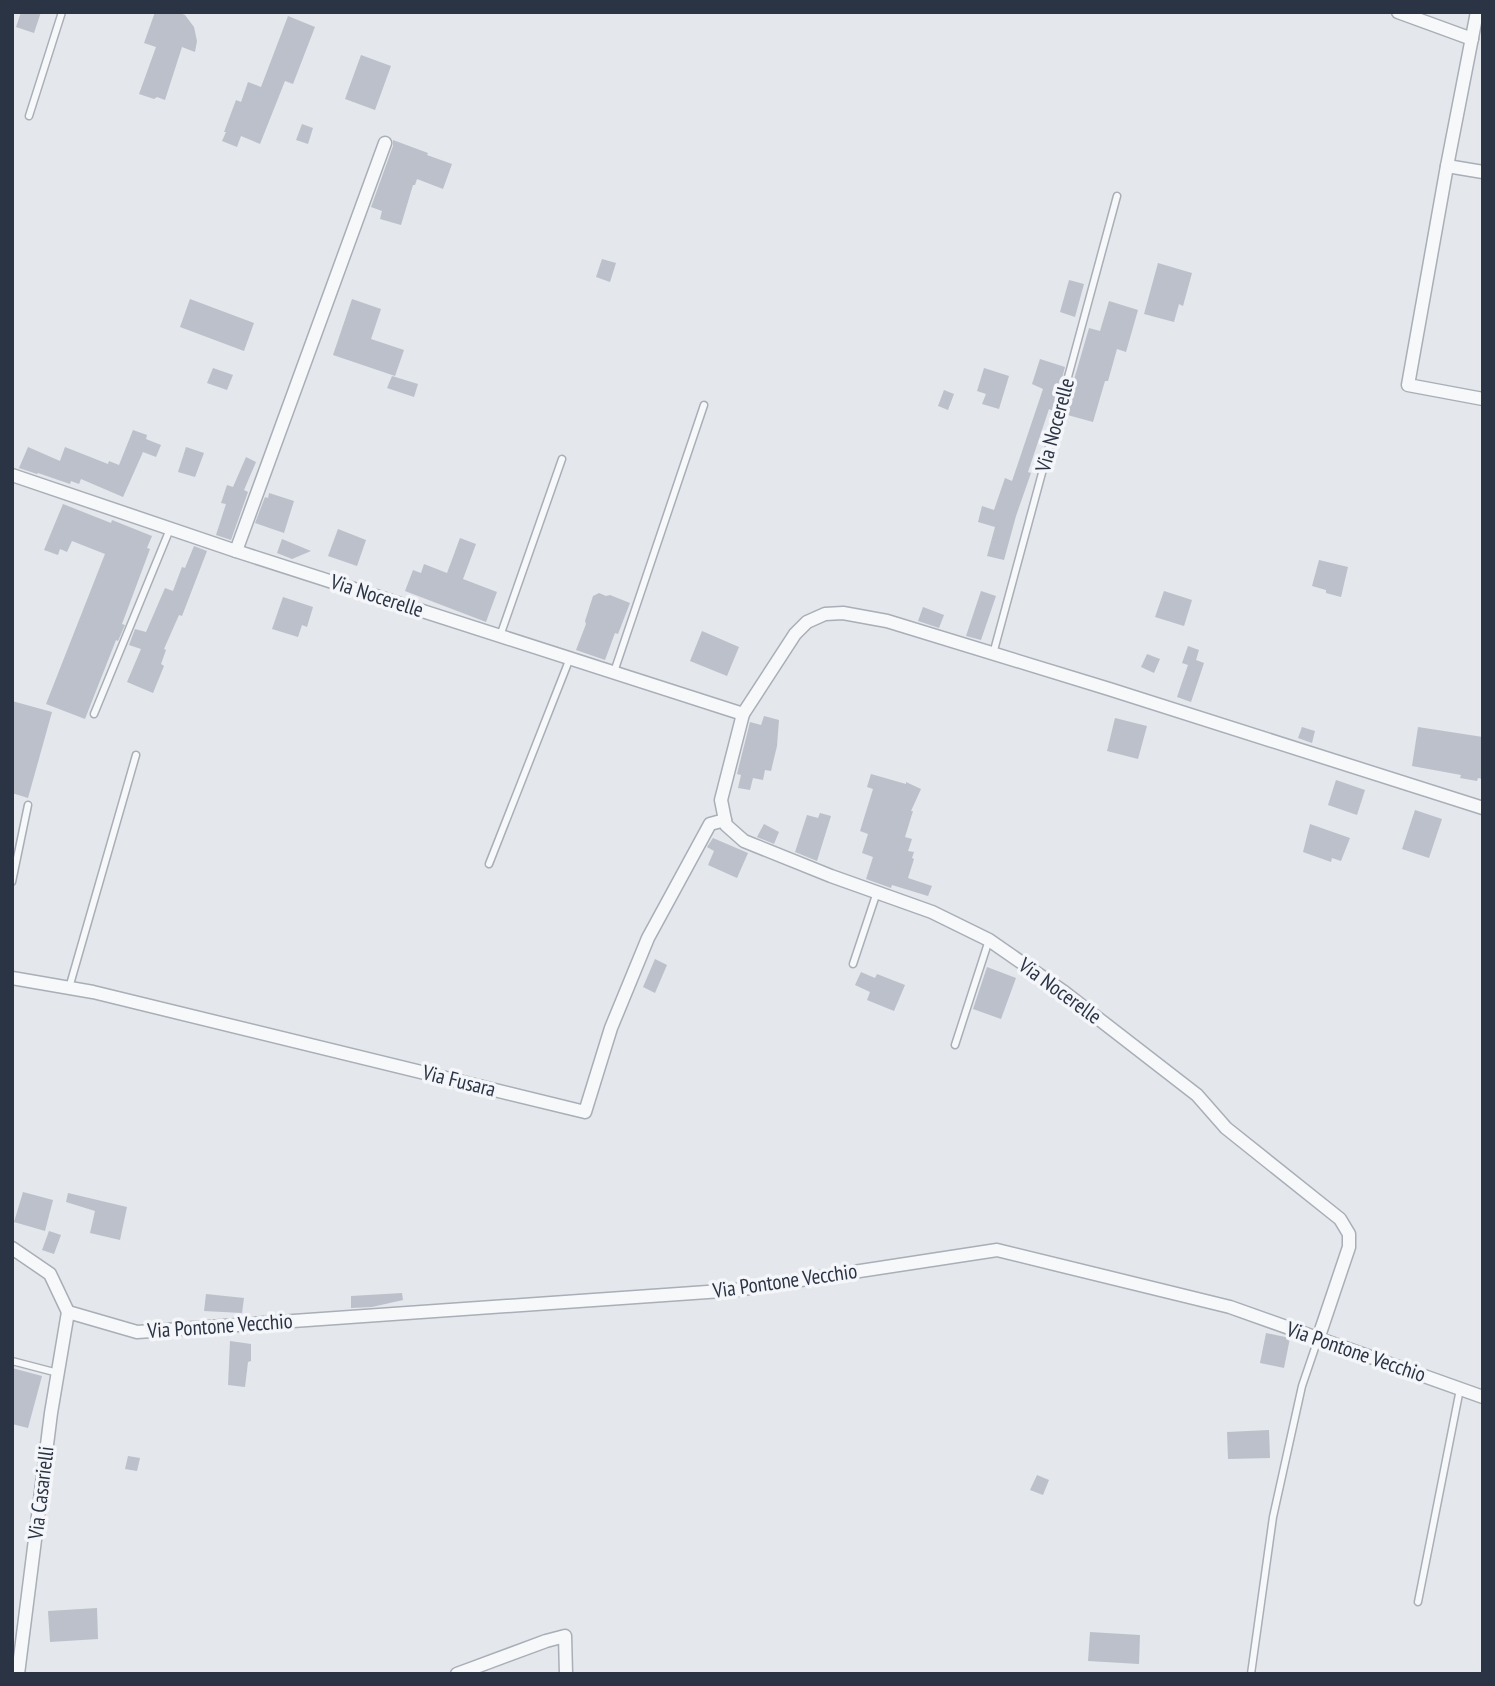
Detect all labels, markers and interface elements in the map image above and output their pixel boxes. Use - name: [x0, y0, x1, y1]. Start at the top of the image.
- street label: Via Nocerelle: [1029, 375, 1080, 476]
- street label: Via Nocerelle: [326, 568, 427, 623]
- street label: Via Nocerelle: [1013, 951, 1107, 1030]
- street label: Via Fusara: [419, 1058, 499, 1103]
- street label: Via Pontone Vecchio: [710, 1257, 859, 1304]
- street label: Via Pontone Vecchio: [145, 1307, 293, 1344]
- street label: Via Pontone Vecchio: [1282, 1315, 1429, 1388]
- street label: Via Casarielli: [21, 1445, 60, 1542]

